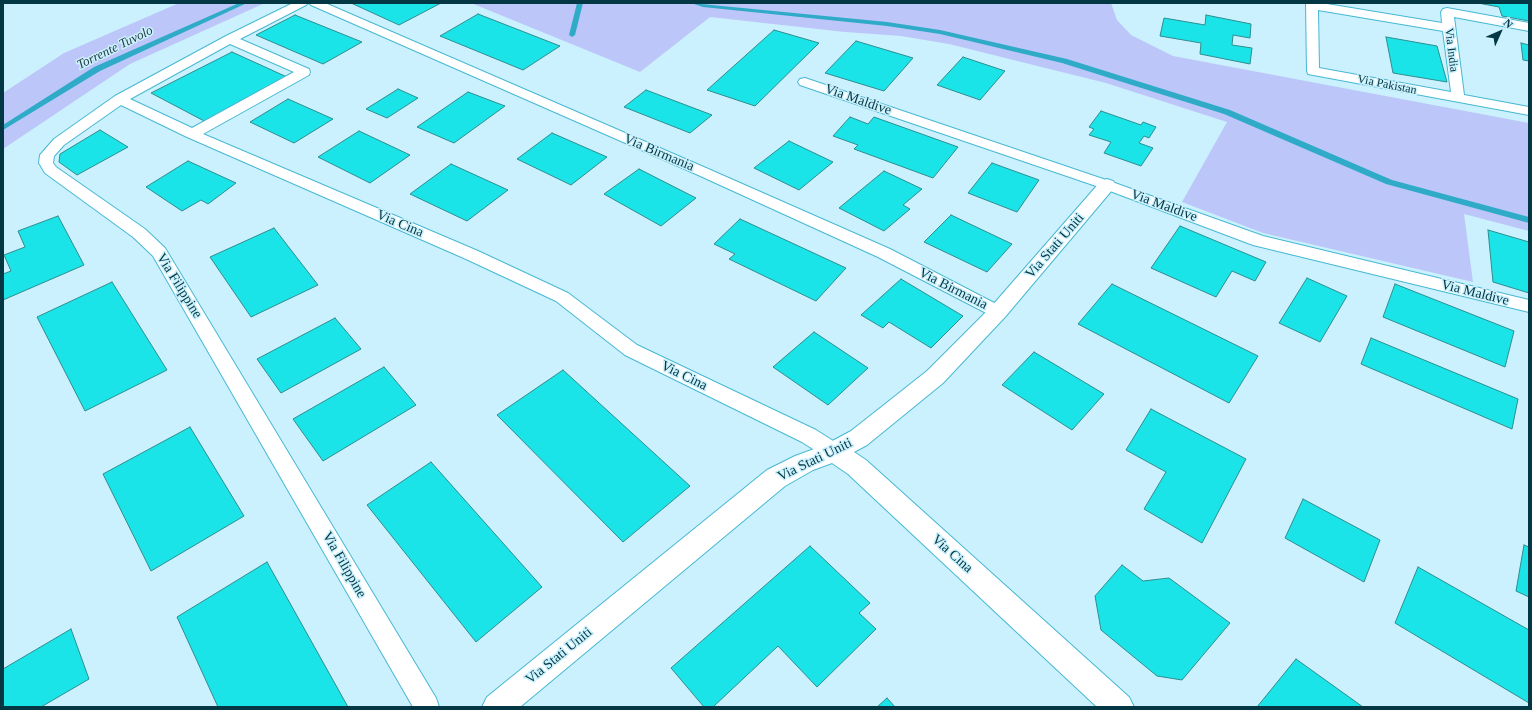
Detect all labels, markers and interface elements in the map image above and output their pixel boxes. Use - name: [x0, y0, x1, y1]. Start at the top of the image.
- north arrow: [1480, 12, 1520, 52]
- text: N: [1501, 16, 1516, 31]
- water label: Torrente Tuvolo: [75, 23, 155, 73]
- street label: Via India: [1441, 27, 1461, 73]
- street label: Via Pakistan: [1356, 72, 1418, 98]
- street label: Via Maldive: [822, 81, 894, 119]
- street label: Via Birmania: [621, 131, 697, 175]
- street label: Via Maldive: [1128, 186, 1200, 226]
- street label: Via Cina: [374, 207, 426, 241]
- street label: Via Stati Uniti: [1022, 210, 1088, 282]
- street label: Via Filippine: [152, 250, 206, 322]
- street label: Via Birmania: [916, 264, 990, 314]
- street label: Via Maldive: [1439, 276, 1511, 310]
- street label: Via Cina: [658, 358, 710, 394]
- street label: Via Stati Uniti: [775, 435, 855, 485]
- street label: Via Filippine: [318, 529, 370, 601]
- street label: Via Cina: [928, 531, 976, 577]
- street label: Via Stati Uniti: [522, 624, 596, 688]

